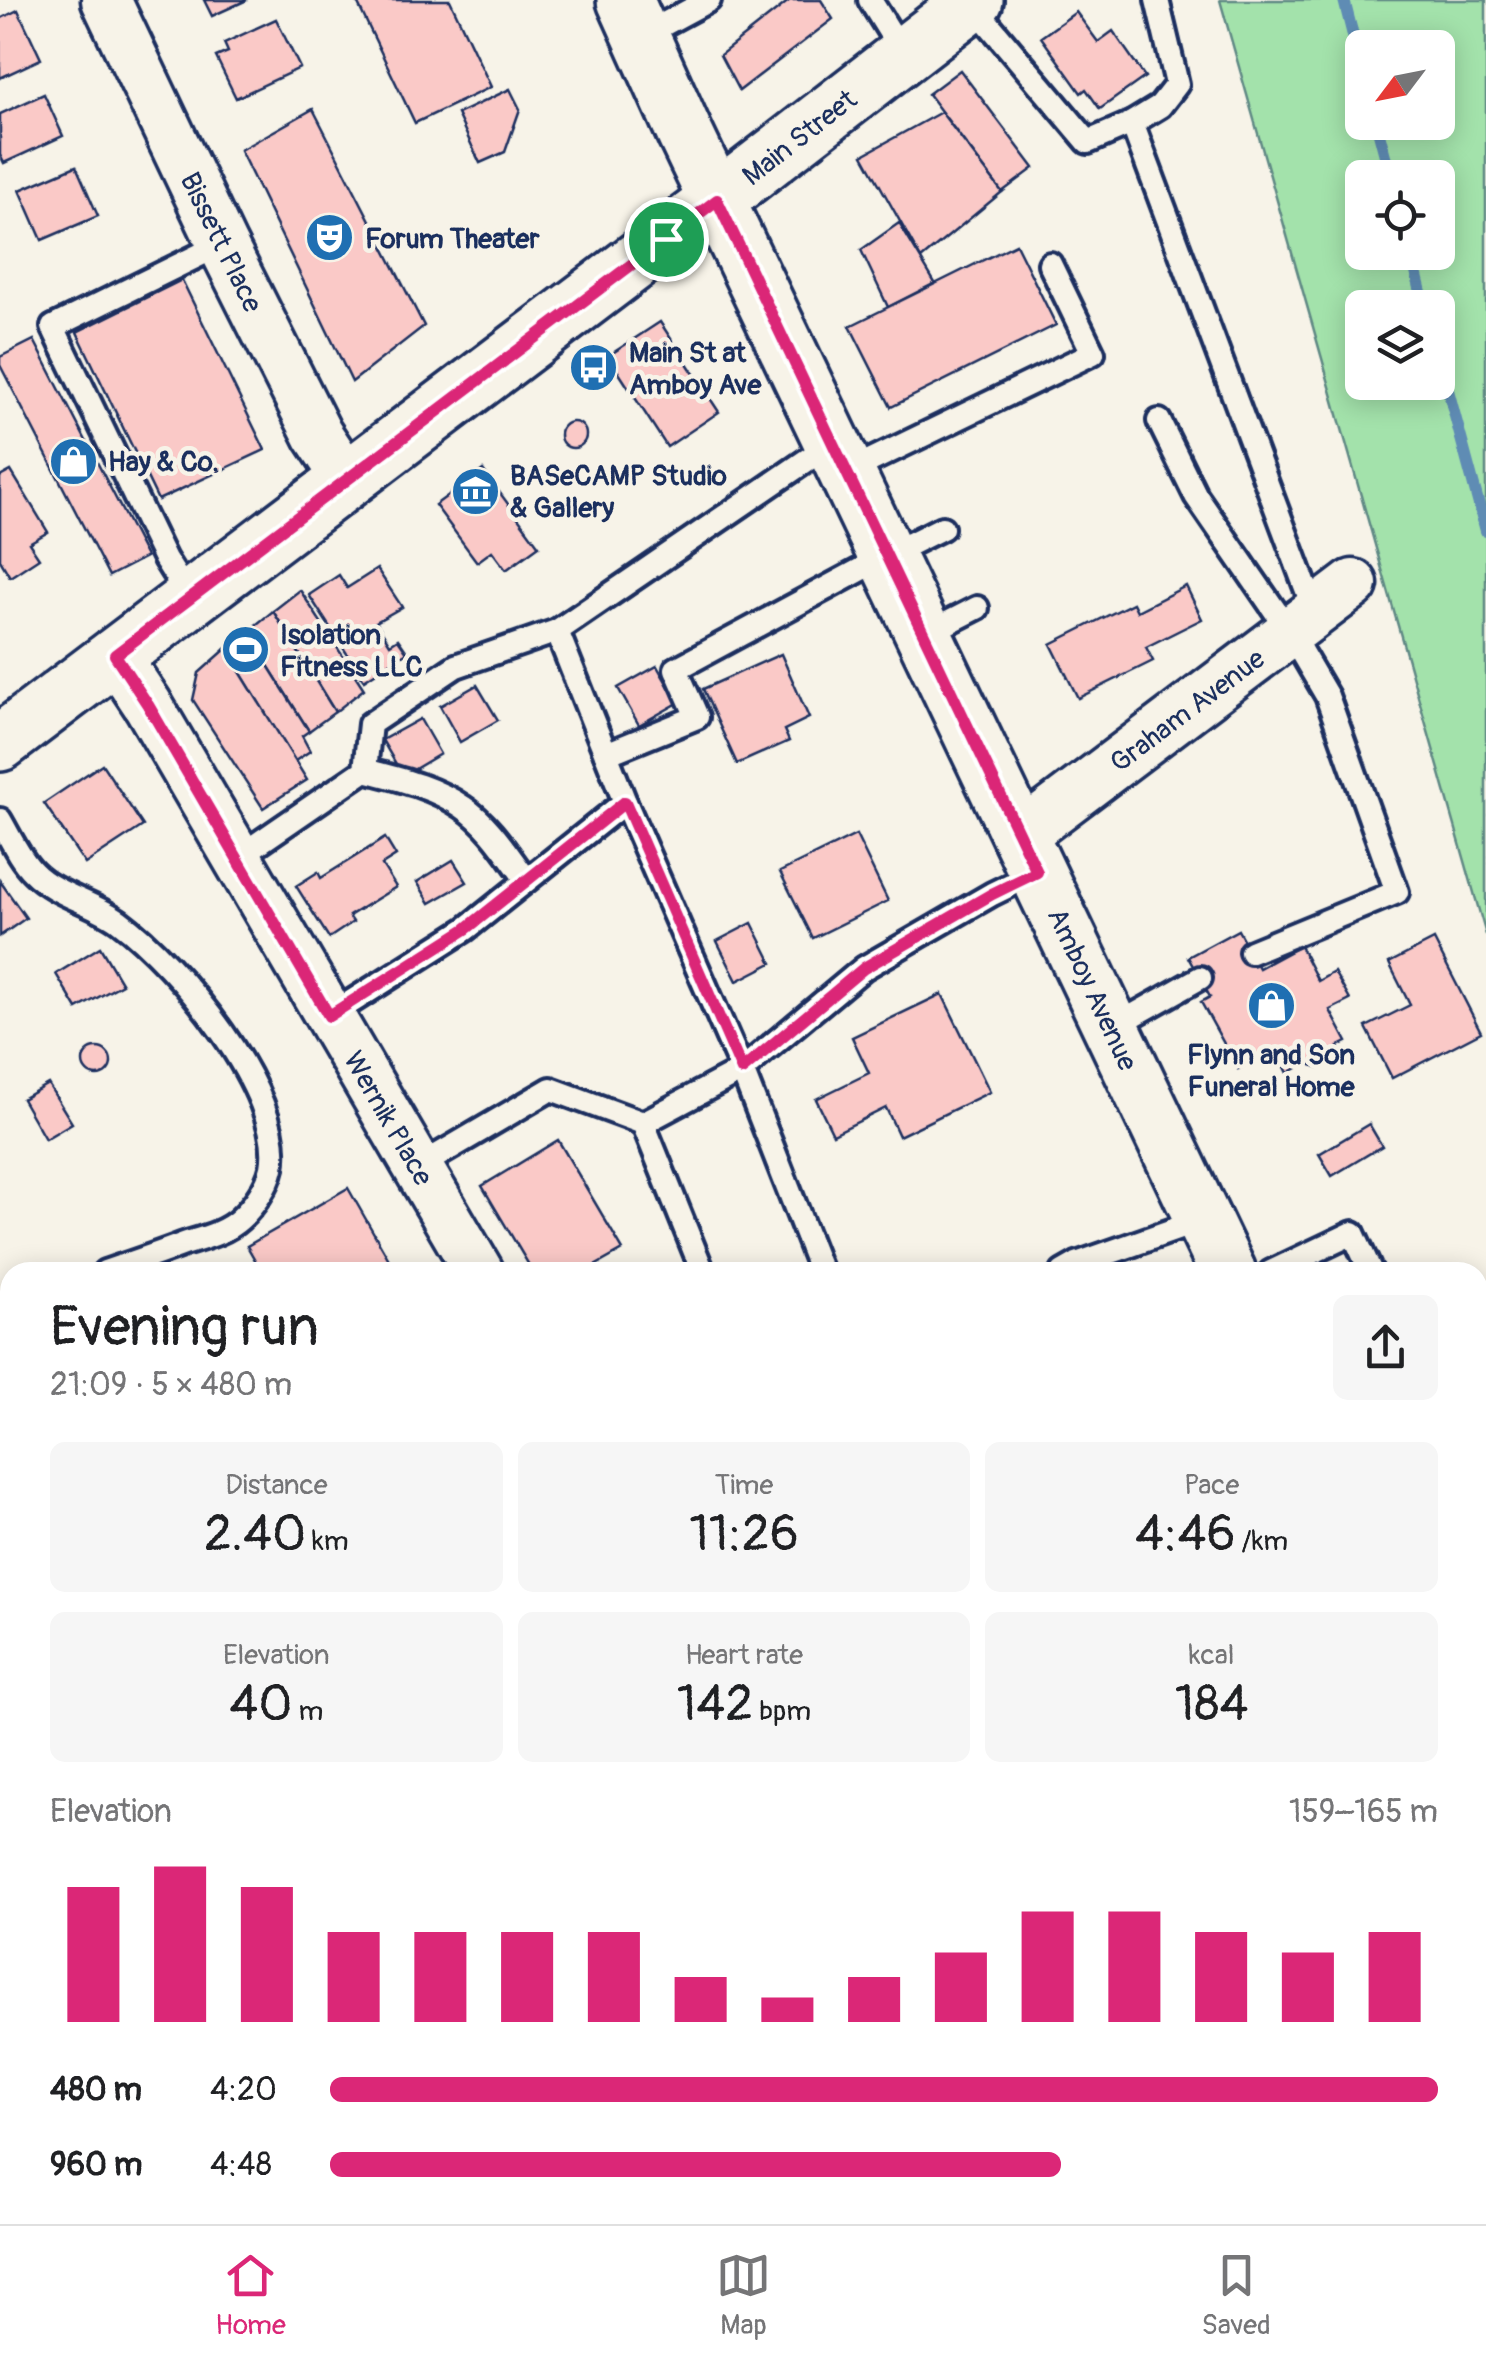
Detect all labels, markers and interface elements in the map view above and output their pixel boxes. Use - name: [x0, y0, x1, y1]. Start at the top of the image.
- north arrow: [1345, 30, 1455, 140]
- map controls: [1345, 30, 1455, 400]
- street label: Main Street: [736, 82, 865, 194]
- button: locate: [1345, 160, 1455, 270]
- street label: Bissett Place: [172, 167, 270, 319]
- pin: [624, 197, 709, 282]
- theatre icon: Forum Theater: [304, 212, 356, 264]
- icon: arrive: [639, 212, 694, 267]
- place label: Forum Theater: [365, 222, 540, 257]
- button: layers: [1345, 290, 1455, 400]
- place label: Main St at Amboy Ave: [629, 336, 762, 403]
- bus stop icon: Main St at Amboy Ave: [568, 342, 620, 394]
- shop icon: Hay & Co.: [47, 435, 99, 487]
- place label: Hay & Co.: [108, 445, 219, 480]
- place label: BASeCAMP Studio & Gallery: [510, 459, 727, 526]
- museum icon: BASeCAMP Studio & Gallery: [449, 465, 501, 517]
- place label: Isolation Fitness LLC: [280, 618, 423, 685]
- sports icon: Isolation Fitness LLC: [219, 624, 271, 676]
- street label: Graham Avenue: [1104, 642, 1272, 781]
- street label: Amboy Avenue: [1039, 903, 1145, 1077]
- shop icon: Flynn and Son Funeral Home: [1245, 980, 1297, 1032]
- place label: Flynn and Son Funeral Home: [1187, 1038, 1356, 1105]
- street label: Wernik Place: [335, 1045, 440, 1192]
- text: Evening run: [50, 1293, 319, 1362]
- button: share: [1333, 1295, 1438, 1400]
- text: 21:09 · 5 × 480 m: [50, 1365, 292, 1405]
- text: Distance: [225, 1468, 328, 1503]
- text: Time: [715, 1468, 773, 1503]
- text: Pace: [1184, 1468, 1239, 1503]
- text: 2.40: [204, 1503, 306, 1566]
- text: 11:26: [689, 1503, 799, 1566]
- text: 4:46: [1135, 1503, 1236, 1566]
- text: km: [306, 1524, 349, 1559]
- text: /km: [1236, 1524, 1288, 1559]
- text: Elevation: [223, 1638, 330, 1673]
- text: Heart rate: [685, 1638, 803, 1673]
- text: kcal: [1189, 1638, 1234, 1673]
- text: 40: [229, 1673, 292, 1736]
- text: 142: [677, 1673, 753, 1736]
- text: 184: [1175, 1673, 1249, 1736]
- text: m: [292, 1694, 323, 1729]
- text: bpm: [753, 1694, 811, 1729]
- text: Elevation: [50, 1792, 172, 1832]
- text: 159–165 m: [1289, 1792, 1438, 1832]
- text: 480 m: [50, 2070, 142, 2110]
- text: 4:20: [210, 2070, 277, 2110]
- text: 960 m: [50, 2145, 142, 2185]
- text: 4:48: [210, 2145, 272, 2185]
- tab: Home: [215, 2248, 286, 2343]
- tab: Map: [716, 2248, 771, 2343]
- tab: Saved: [1201, 2248, 1271, 2343]

